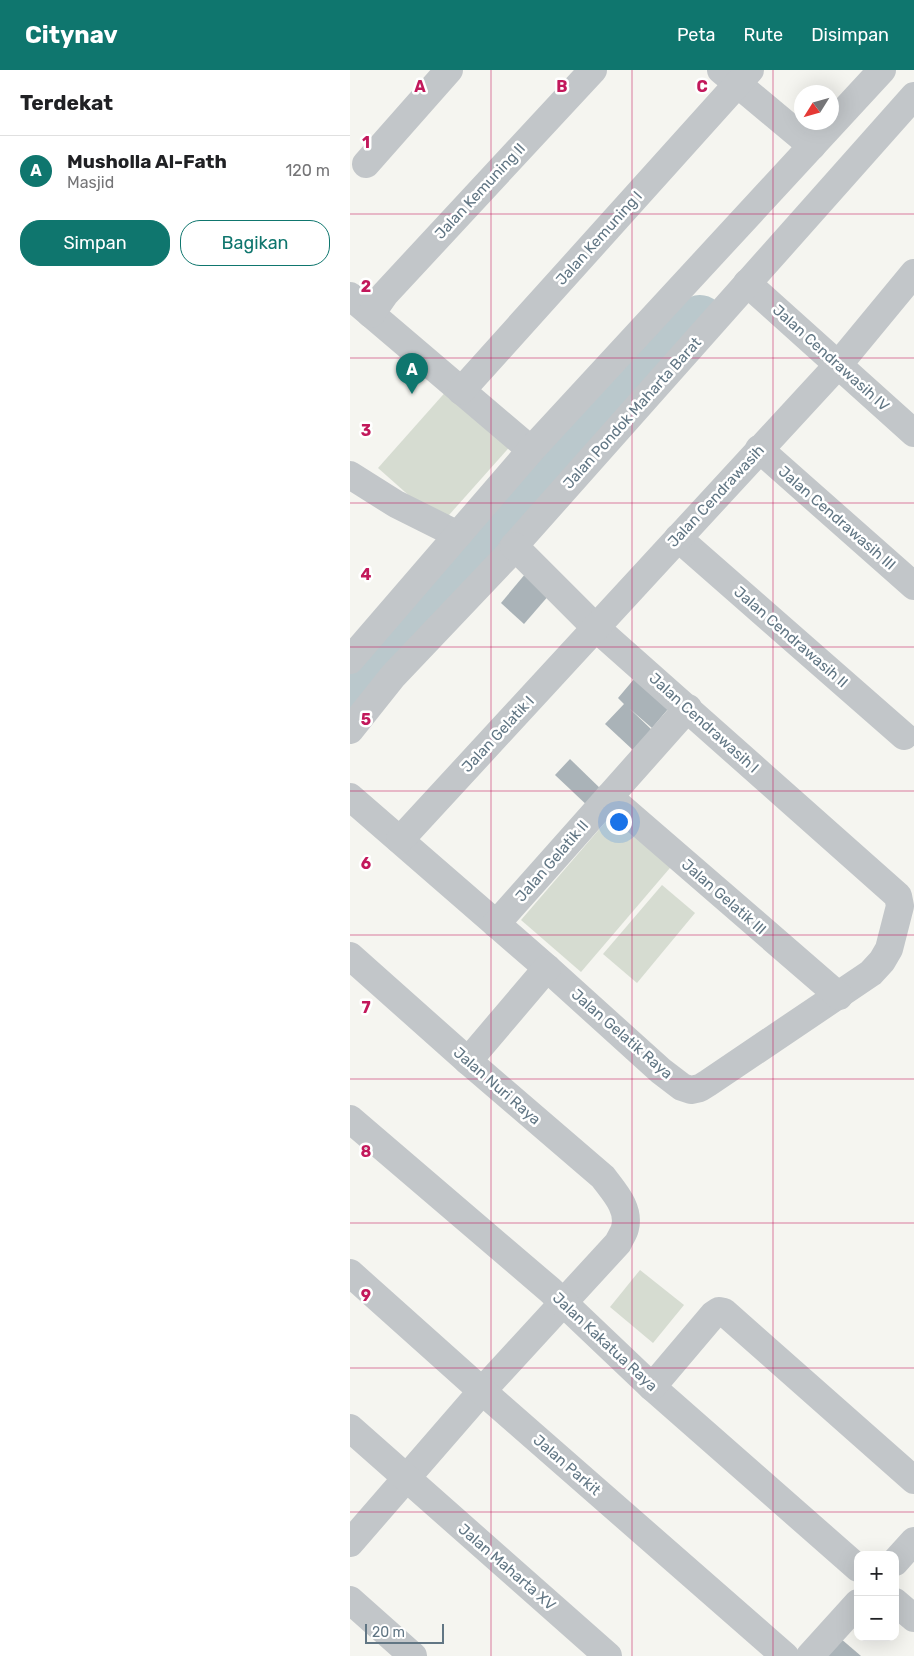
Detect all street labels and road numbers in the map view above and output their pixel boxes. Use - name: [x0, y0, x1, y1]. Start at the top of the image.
- street label: Jalan Kemuning II: [431, 139, 529, 243]
- street label: Jalan Kemuning I: [552, 187, 646, 289]
- street label: Jalan Cendrawasih IV: [769, 301, 893, 415]
- street label: Jalan Pondok Maharta Barat: [559, 333, 705, 492]
- street label: Jalan Cendrawasih: [664, 441, 768, 551]
- street label: Jalan Cendrawasih III: [775, 462, 899, 574]
- street label: Jalan Cendrawasih II: [730, 583, 852, 691]
- street label: Jalan Cendrawasih I: [646, 669, 762, 777]
- street label: Jalan Gelatik I: [458, 692, 538, 776]
- street label: Jalan Gelatik II: [512, 817, 592, 905]
- street label: Jalan Gelatik III: [678, 855, 770, 939]
- street label: Jalan Gelatik Raya: [568, 985, 676, 1083]
- street label: Jalan Nuri Raya: [450, 1043, 544, 1129]
- street label: Jalan Kakatua Raya: [549, 1289, 661, 1395]
- street label: Jalan Parkit: [530, 1431, 604, 1499]
- street label: Jalan Maharta XV: [455, 1520, 559, 1614]

